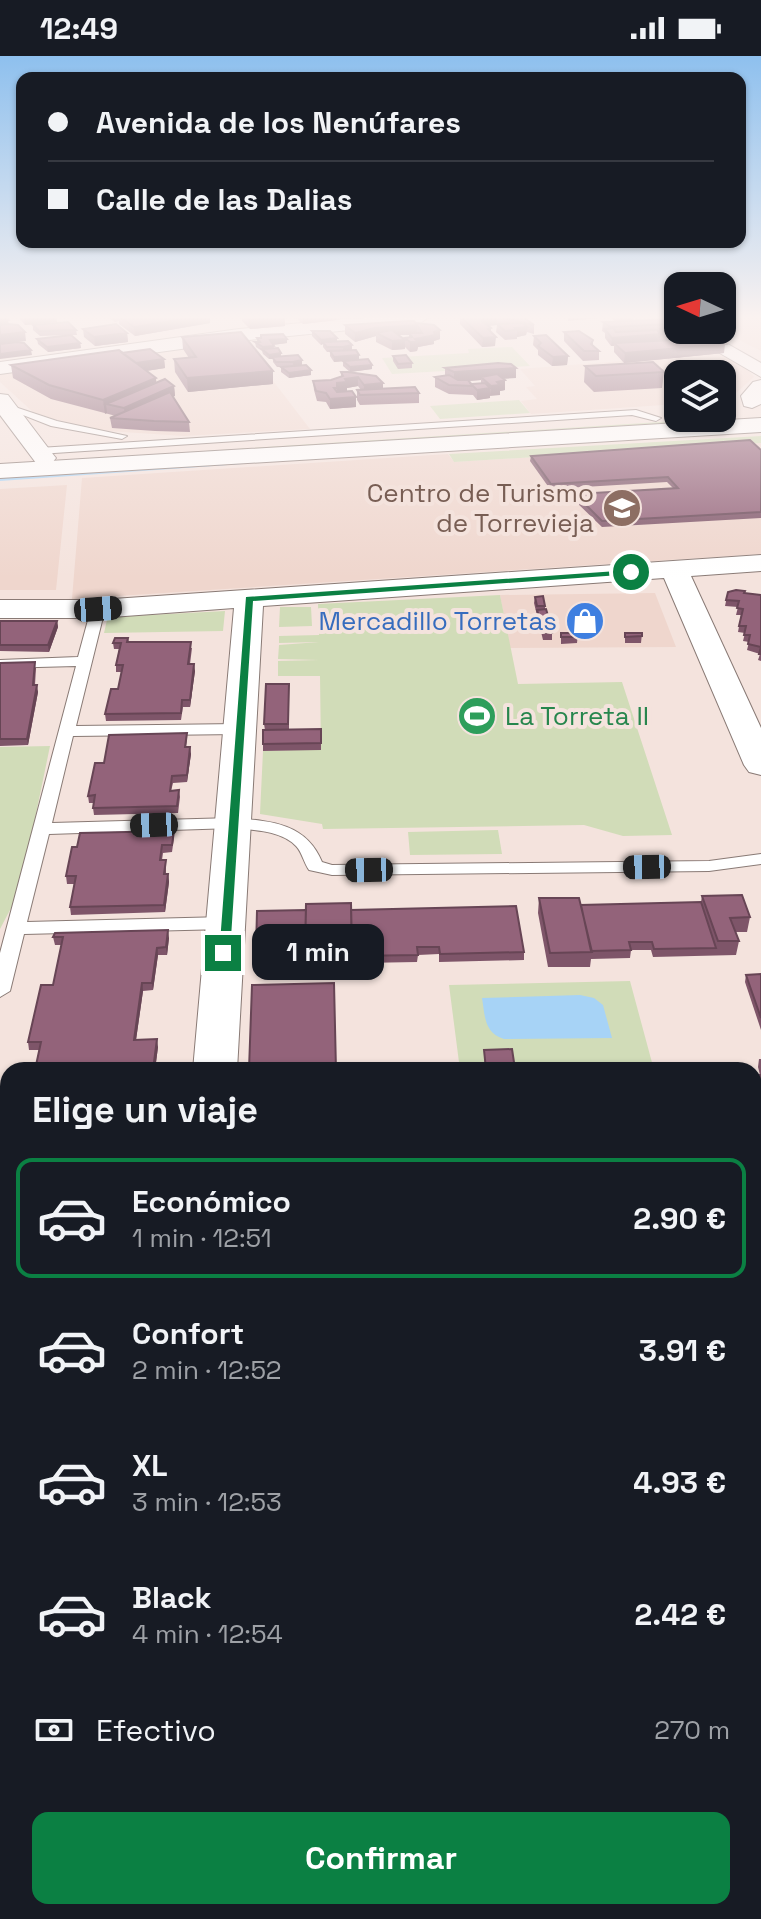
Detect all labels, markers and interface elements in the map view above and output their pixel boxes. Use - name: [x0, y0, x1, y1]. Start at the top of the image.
- text: 12:49: [40, 9, 118, 48]
- text: Avenida de los Nenúfares: [96, 103, 461, 142]
- text: Calle de las Dalias: [96, 180, 352, 219]
- north arrow: [664, 272, 736, 344]
- map controls: [664, 272, 736, 432]
- button: layers: [664, 360, 736, 432]
- place label: Centro de Turismo de Torrevieja: [367, 476, 594, 540]
- school or university icon: Centro de Turismo de Torrevieja: [601, 487, 643, 529]
- route start: [613, 554, 649, 590]
- car: [73, 595, 123, 623]
- shop icon: Mercadillo Torretas: [564, 600, 606, 642]
- place label: Mercadillo Torretas: [319, 604, 557, 638]
- sports icon: La Torreta II: [456, 695, 498, 737]
- place label: La Torreta II: [505, 699, 649, 733]
- car: [130, 812, 178, 838]
- car: [623, 855, 671, 879]
- car: [345, 858, 393, 882]
- callout: 1 min: [251, 925, 383, 981]
- route end: [205, 935, 241, 971]
- text: 1 min: [286, 935, 350, 969]
- text: Elige un viaje: [32, 1087, 258, 1133]
- icon: car: [36, 1182, 108, 1254]
- text: Económico: [132, 1182, 291, 1221]
- text: 2.90 €: [633, 1199, 726, 1238]
- text: 1 min · 12:51: [132, 1221, 272, 1255]
- icon: car: [36, 1314, 108, 1386]
- text: Confort: [132, 1314, 244, 1353]
- text: 3.91 €: [639, 1331, 726, 1370]
- text: 2 min · 12:52: [132, 1353, 281, 1387]
- icon: car: [36, 1446, 108, 1518]
- text: XL: [132, 1446, 168, 1485]
- text: 4.93 €: [633, 1463, 726, 1502]
- text: 3 min · 12:53: [132, 1485, 282, 1519]
- icon: car: [36, 1578, 108, 1650]
- text: Black: [132, 1578, 211, 1617]
- text: 2.42 €: [634, 1595, 726, 1634]
- text: 4 min · 12:54: [132, 1617, 283, 1651]
- icon: cash: [32, 1708, 76, 1752]
- text: Efectivo: [96, 1711, 216, 1750]
- text: 270 m: [654, 1713, 730, 1747]
- button: Confirmar: [32, 1812, 730, 1904]

